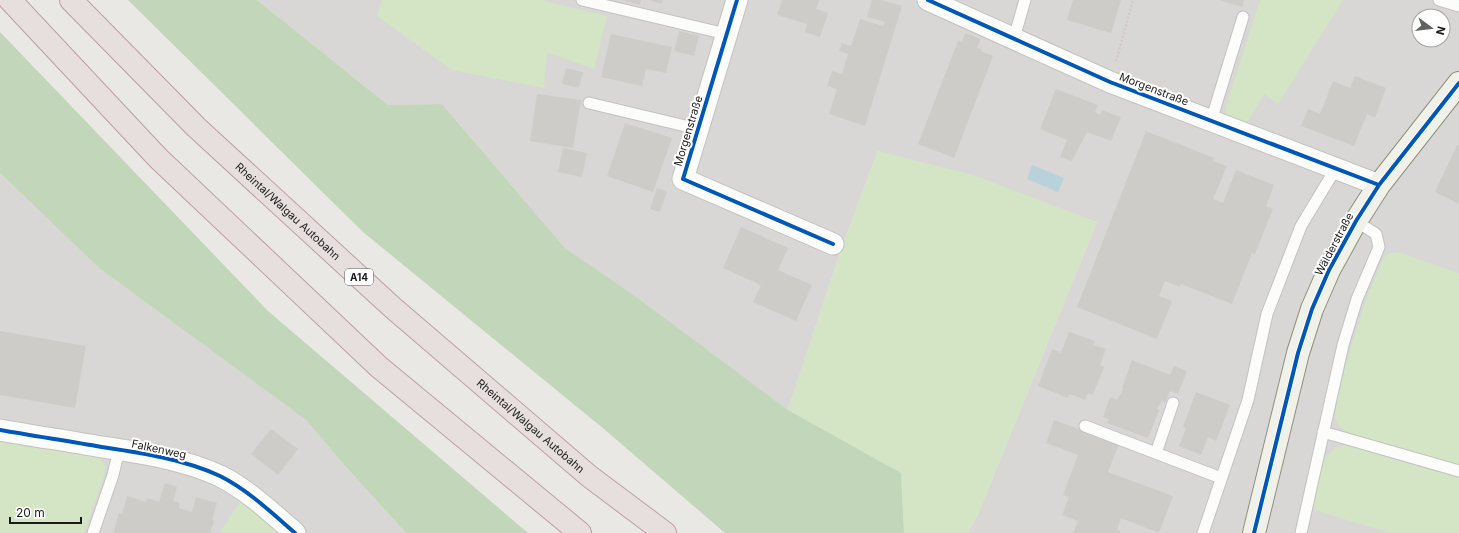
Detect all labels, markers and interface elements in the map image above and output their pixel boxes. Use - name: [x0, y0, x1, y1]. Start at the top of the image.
- north arrow: [1411, 8, 1451, 48]
- text: N: [1433, 25, 1449, 36]
- street label: Morgenstraße: [1117, 69, 1191, 109]
- street label: Morgenstraße: [671, 94, 705, 168]
- street label: Rheintal/Walgau Autobahn: [232, 160, 343, 263]
- street label: Wälderstraße: [1312, 210, 1356, 278]
- road number: A14: [345, 269, 373, 285]
- street label: Rheintal/Walgau Autobahn: [474, 376, 587, 476]
- street label: Falkenweg: [130, 436, 188, 462]
- scale bar: [10, 499, 81, 525]
- text: 20 m: [16, 505, 45, 520]

